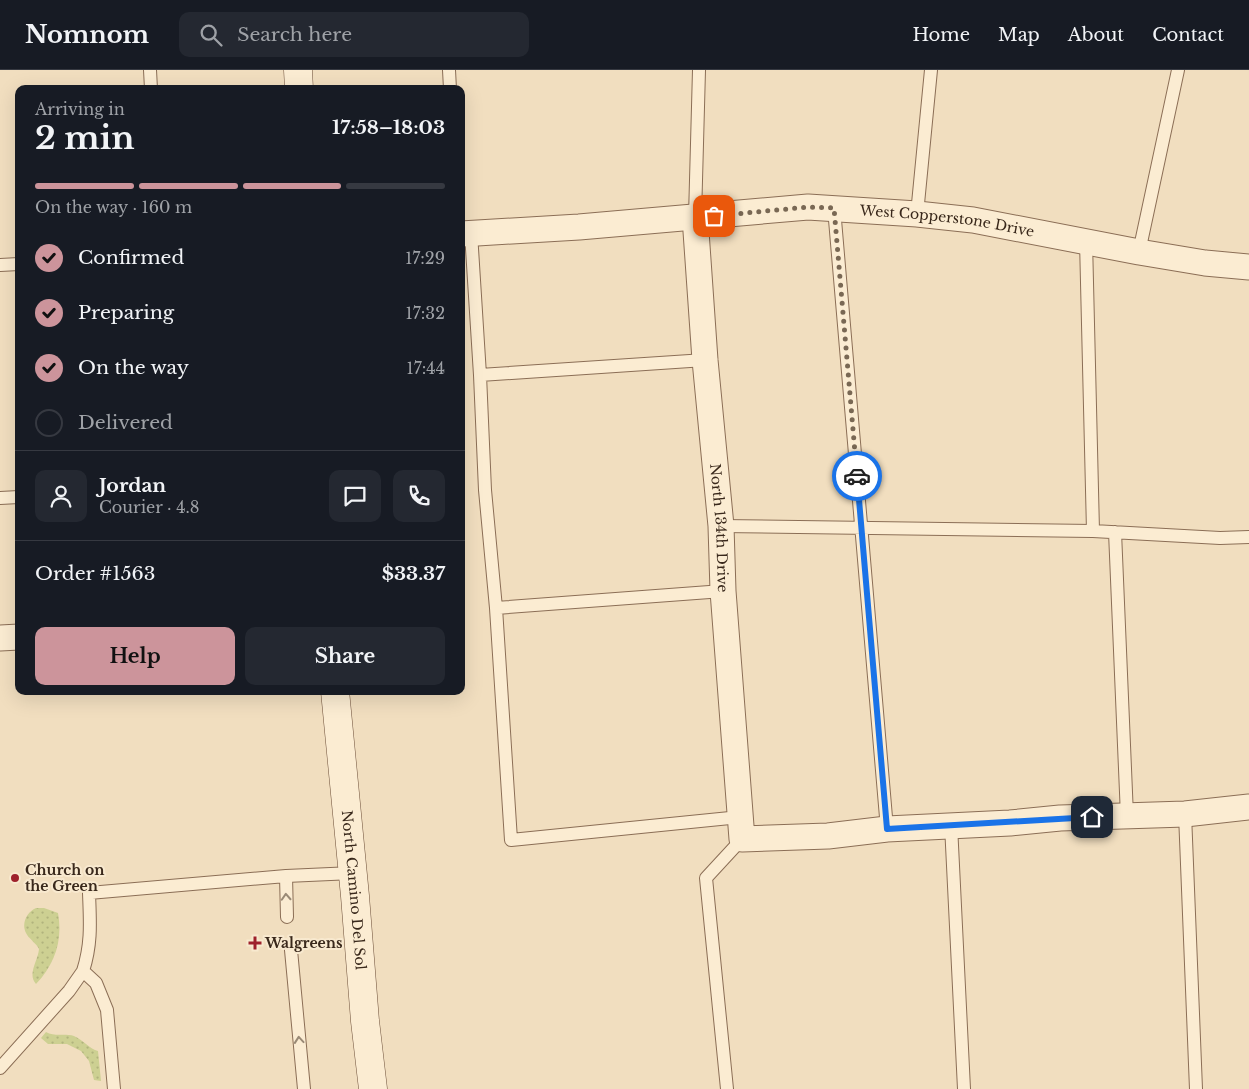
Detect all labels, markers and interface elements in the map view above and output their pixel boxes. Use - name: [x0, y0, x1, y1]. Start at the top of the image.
- search box: [179, 12, 529, 57]
- text: Nomnom: [25, 20, 149, 49]
- icon: search: [197, 21, 225, 49]
- text: Search here: [237, 23, 352, 46]
- text: Home: [912, 24, 970, 46]
- text: Map: [998, 24, 1040, 46]
- text: About: [1068, 24, 1124, 46]
- text: Contact: [1152, 24, 1224, 46]
- text: Arriving in: [35, 99, 125, 119]
- text: 17:58–18:03: [332, 116, 445, 139]
- text: 2 min: [35, 118, 135, 158]
- pin: [693, 195, 735, 237]
- text: On the way · 160 m: [35, 197, 192, 217]
- street label: West Copperstone Drive: [858, 201, 1036, 241]
- icon: bag: [700, 202, 728, 230]
- icon: check: [35, 244, 63, 272]
- text: Confirmed: [78, 246, 184, 269]
- text: 17:29: [405, 248, 445, 268]
- icon: check: [35, 299, 63, 327]
- text: Preparing: [78, 301, 174, 324]
- text: 17:32: [406, 303, 445, 323]
- icon: check: [35, 354, 63, 382]
- text: On the way: [78, 356, 189, 379]
- text: 17:44: [407, 358, 445, 378]
- text: Delivered: [78, 411, 173, 434]
- courier: [832, 451, 882, 501]
- icon: car: [843, 462, 871, 490]
- street label: North 134th Drive: [706, 463, 732, 593]
- button: person: [35, 470, 87, 522]
- button: chat: [329, 470, 381, 522]
- button: phone: [393, 470, 445, 522]
- text: Jordan: [99, 474, 166, 497]
- text: Courier · 4.8: [99, 497, 200, 517]
- text: Order #1563: [35, 562, 155, 585]
- text: $33.37: [382, 562, 445, 585]
- button: Help: [35, 627, 235, 685]
- button: Share: [245, 627, 445, 685]
- pin: [1071, 796, 1113, 838]
- icon: home: [1078, 803, 1106, 831]
- street label: North Camino Del Sol: [338, 809, 370, 971]
- place label: Church on the Green: [25, 861, 104, 895]
- marker: Church on the Green: [9, 872, 21, 884]
- one-way arrow: [281, 892, 292, 900]
- place label: Walgreens: [264, 934, 343, 952]
- marker: Walgreens: [249, 937, 261, 949]
- one-way arrow: [294, 1036, 305, 1044]

